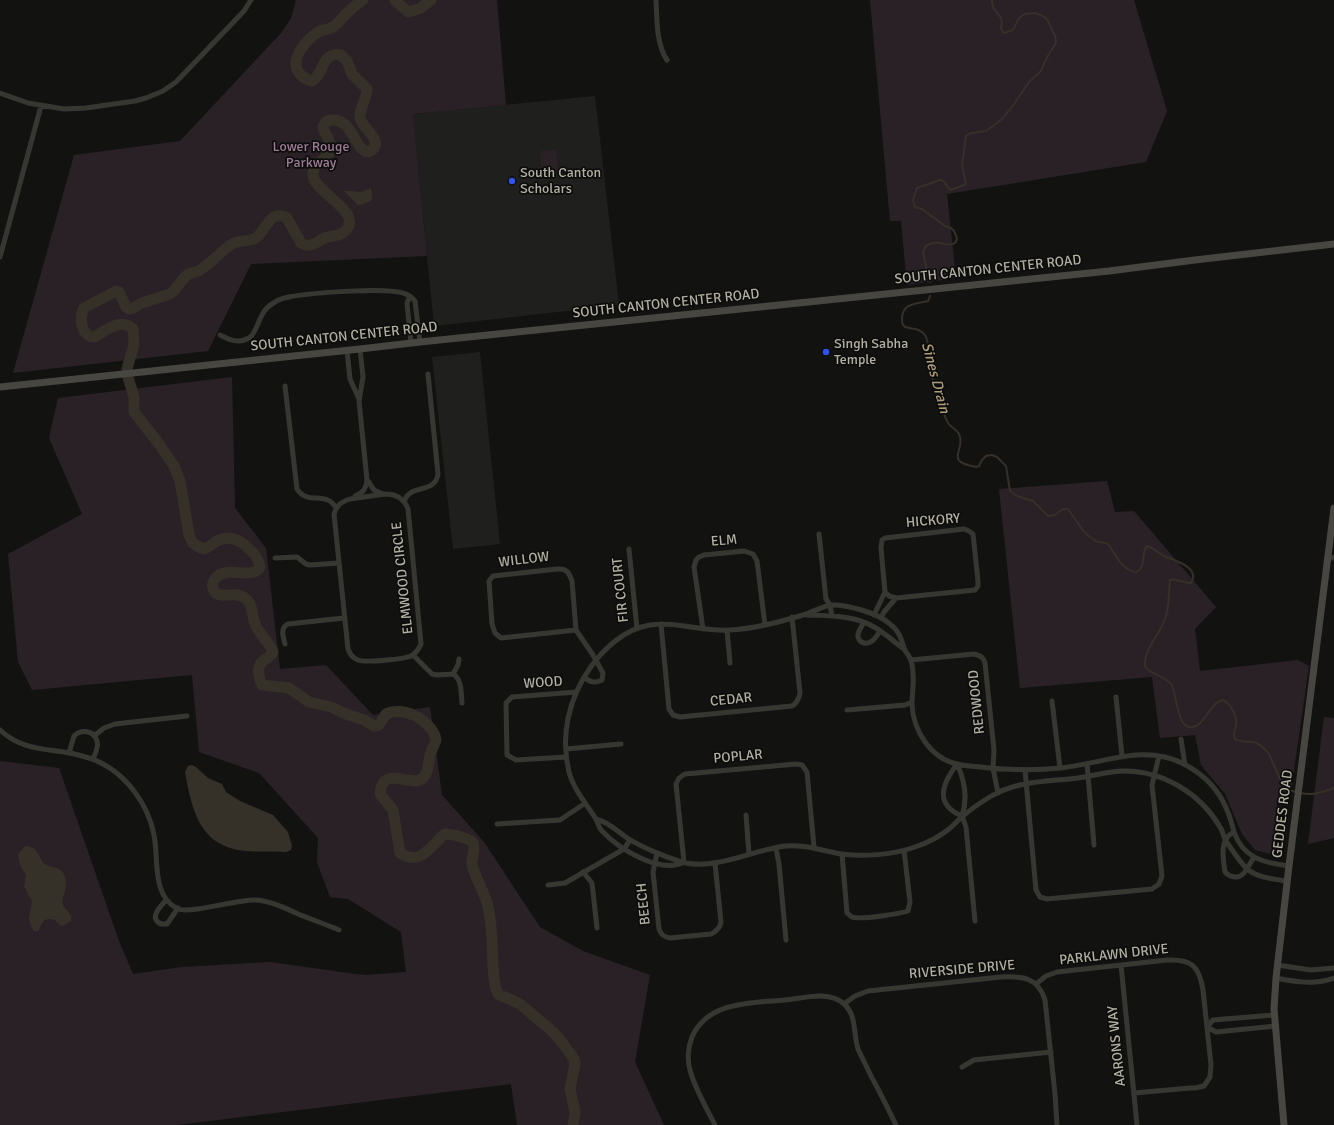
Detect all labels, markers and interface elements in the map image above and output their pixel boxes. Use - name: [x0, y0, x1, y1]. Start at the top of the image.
- park label: Lower Rouge Parkway: [273, 139, 349, 172]
- place label: South Canton Scholars: [520, 165, 601, 198]
- marker: South Canton Scholars: [507, 176, 517, 186]
- street label: SOUTH CANTON CENTER ROAD: [894, 252, 1082, 288]
- street label: SOUTH CANTON CENTER ROAD: [572, 286, 760, 322]
- street label: SOUTH CANTON CENTER ROAD: [250, 319, 438, 355]
- place label: Singh Sabha Temple: [834, 336, 908, 368]
- water label: Sines Drain: [917, 340, 953, 416]
- marker: Singh Sabha Temple: [821, 347, 831, 357]
- street label: HICKORY: [905, 510, 961, 532]
- street label: ELMWOOD CIRCLE: [389, 521, 417, 635]
- street label: ELM: [710, 531, 738, 551]
- street label: WILLOW: [498, 549, 550, 571]
- street label: FIR COURT: [609, 557, 633, 623]
- street label: REDWOOD: [965, 669, 989, 735]
- street label: WOOD: [523, 673, 563, 693]
- street label: CEDAR: [709, 689, 753, 711]
- street label: POPLAR: [713, 746, 763, 768]
- street label: GEDDES ROAD: [1269, 769, 1297, 859]
- street label: BEECH: [633, 882, 655, 926]
- street label: PARKLAWN DRIVE: [1059, 941, 1169, 969]
- street label: RIVERSIDE DRIVE: [908, 957, 1016, 983]
- street label: AARONS WAY: [1104, 1005, 1130, 1087]

